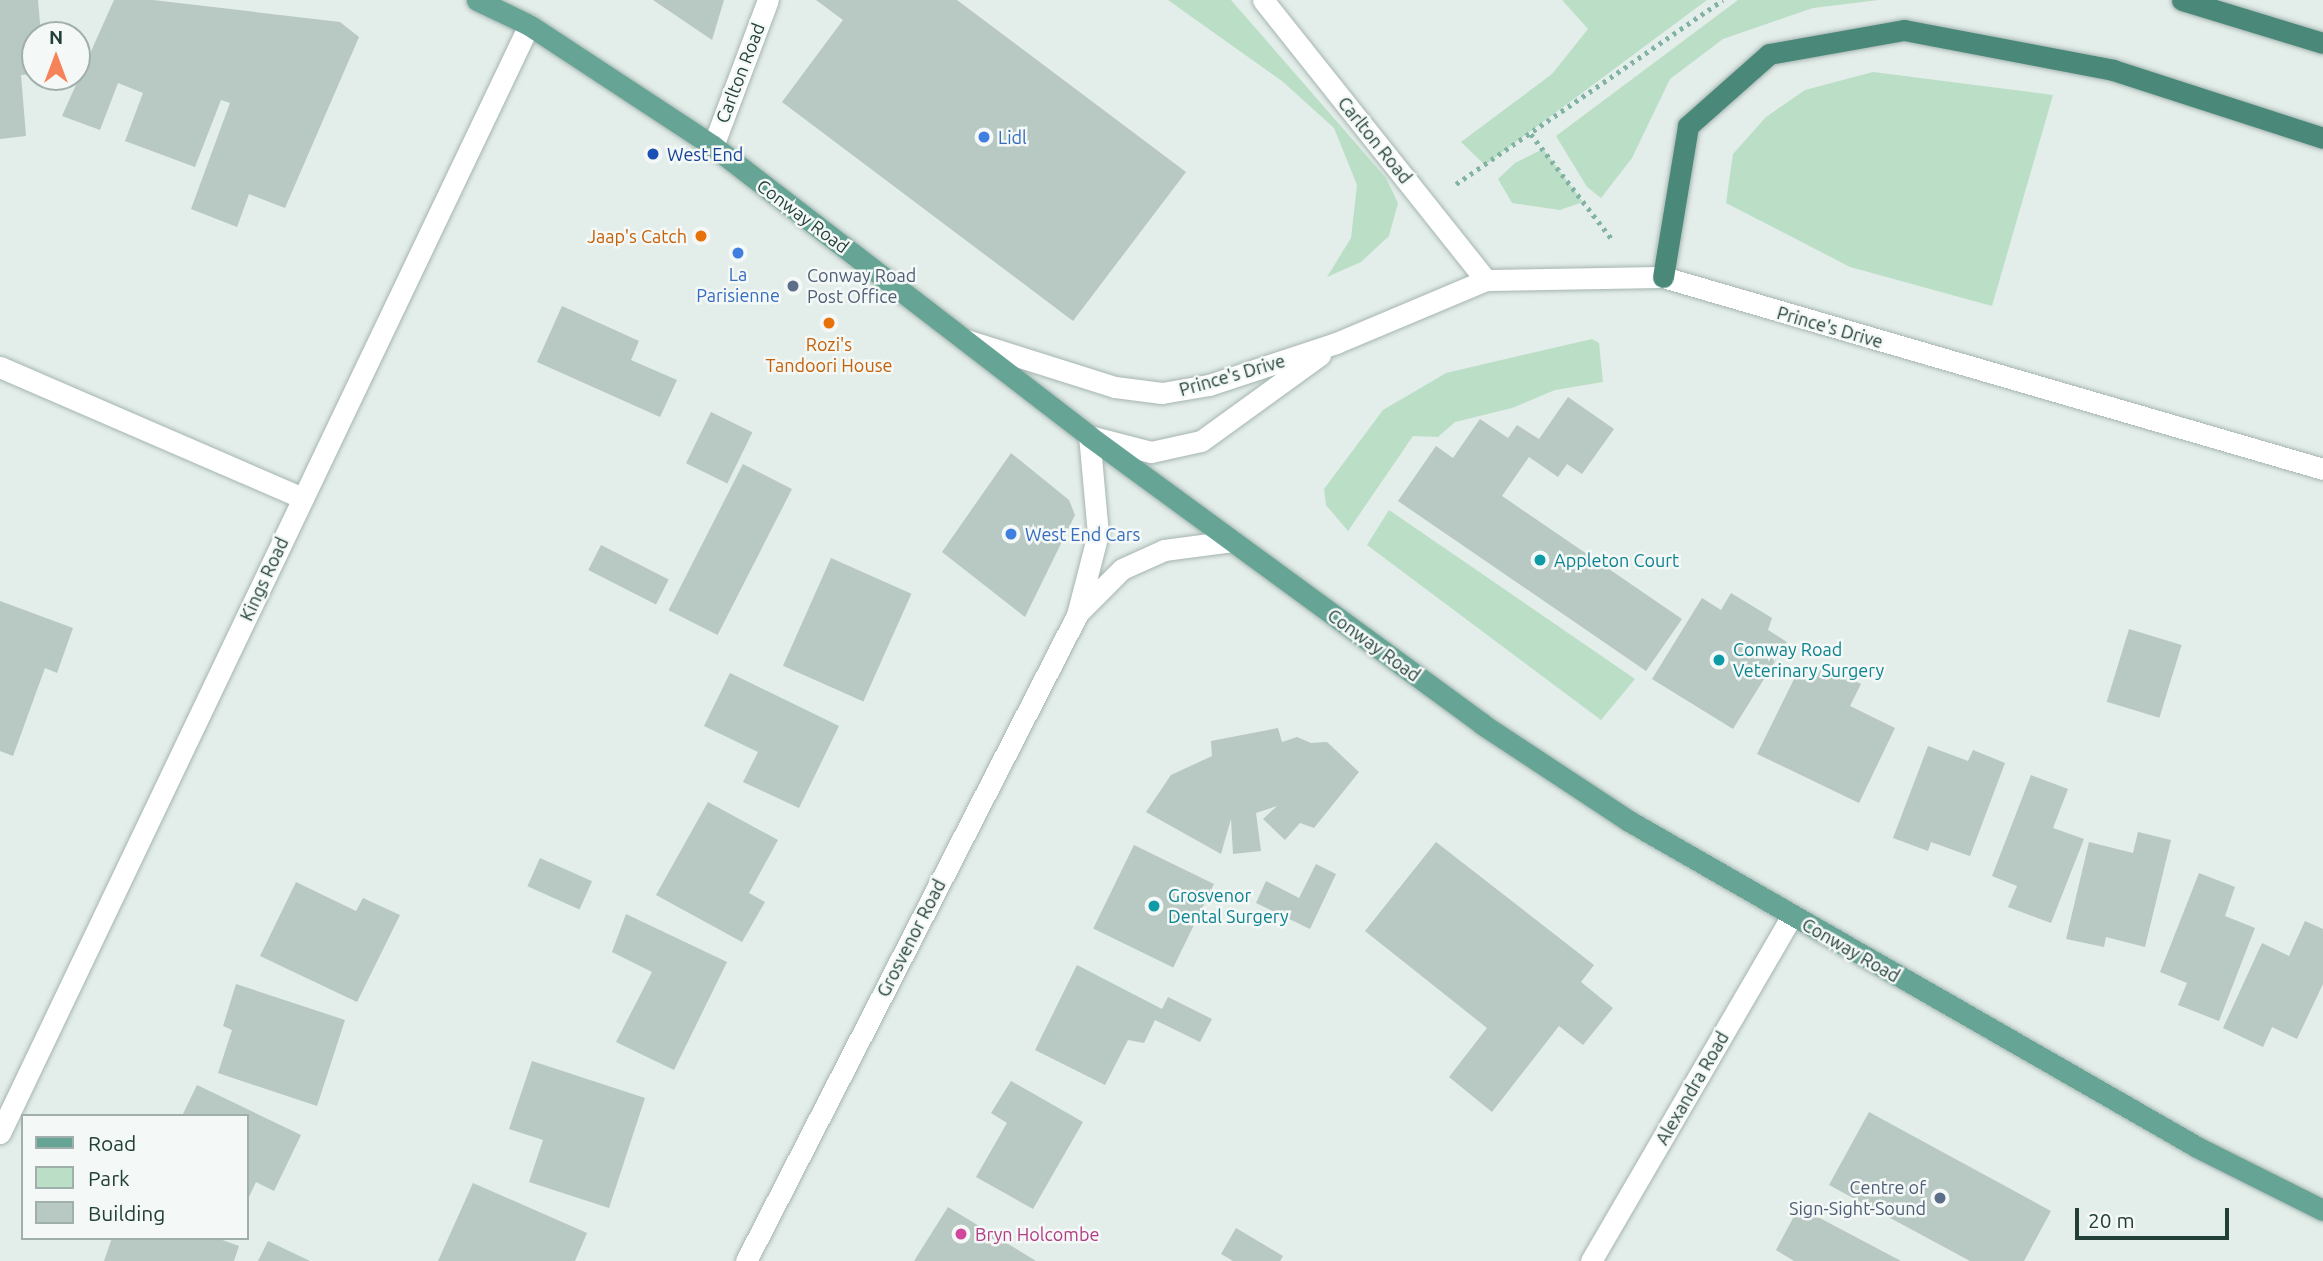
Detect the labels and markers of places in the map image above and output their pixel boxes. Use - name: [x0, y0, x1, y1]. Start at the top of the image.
- place label: Lidl: [998, 126, 1027, 148]
- marker: Lidl: [976, 129, 992, 145]
- place label: West End: [667, 143, 743, 165]
- marker: West End: [645, 146, 661, 162]
- place label: Jaap's Catch: [587, 225, 687, 247]
- marker: Jaap's Catch: [693, 228, 709, 244]
- marker: La Parisienne: [730, 245, 746, 261]
- place label: La Parisienne: [696, 264, 780, 306]
- place label: Conway Road Post Office: [807, 265, 916, 308]
- marker: Conway Road Post Office: [785, 278, 801, 294]
- marker: Rozi's Tandoori House: [821, 315, 837, 331]
- place label: Rozi's Tandoori House: [766, 334, 892, 376]
- place label: West End Cars: [1025, 523, 1140, 545]
- marker: West End Cars: [1003, 526, 1019, 542]
- place label: Appleton Court: [1554, 549, 1679, 571]
- marker: Appleton Court: [1532, 552, 1548, 568]
- place label: Conway Road Veterinary Surgery: [1733, 639, 1884, 682]
- marker: Conway Road Veterinary Surgery: [1711, 652, 1727, 668]
- place label: Grosvenor Dental Surgery: [1168, 885, 1289, 928]
- marker: Grosvenor Dental Surgery: [1146, 898, 1162, 914]
- place label: Centre of Sign-Sight-Sound: [1789, 1177, 1926, 1220]
- marker: Centre of Sign-Sight-Sound: [1932, 1190, 1948, 1206]
- place label: Bryn Holcombe: [975, 1223, 1099, 1245]
- marker: Bryn Holcombe: [953, 1226, 969, 1242]

